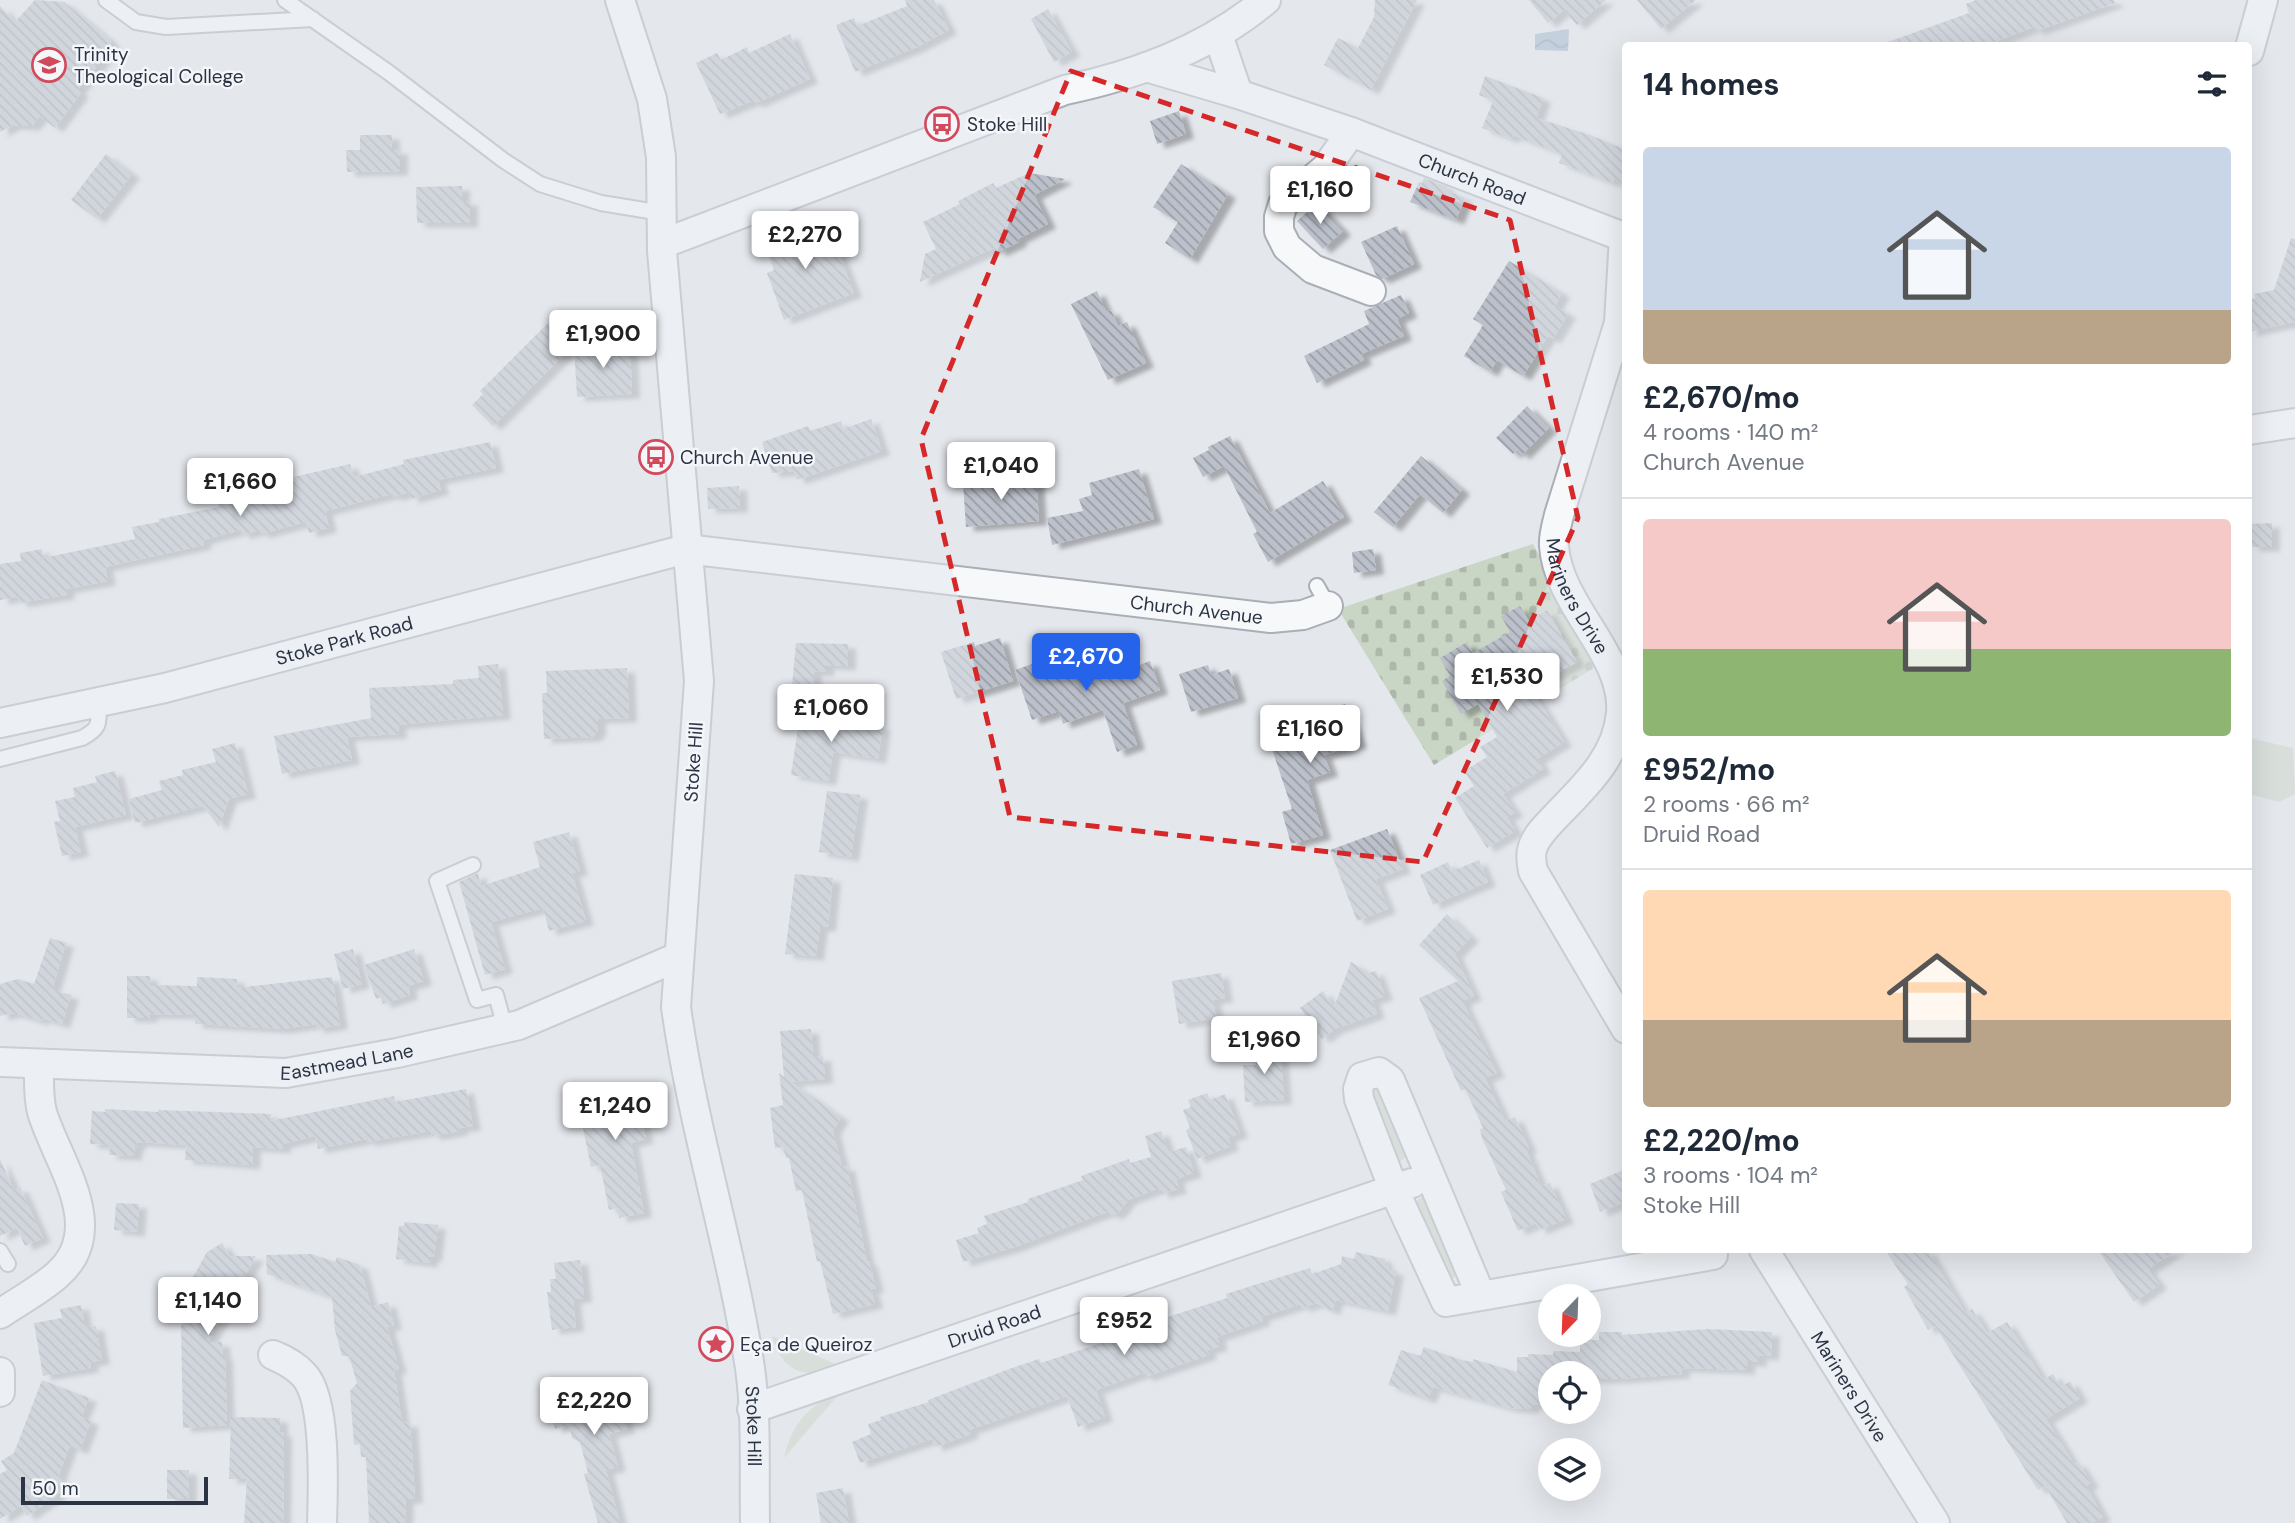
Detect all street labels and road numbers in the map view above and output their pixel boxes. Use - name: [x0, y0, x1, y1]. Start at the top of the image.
- street label: Church Road: [1415, 147, 1529, 211]
- street label: Mariners Drive: [1540, 537, 1614, 659]
- street label: Church Avenue: [1129, 589, 1264, 630]
- street label: Stoke Park Road: [273, 610, 416, 671]
- street label: Stoke Hill: [678, 721, 709, 803]
- street label: Eastmead Lane: [280, 1038, 416, 1086]
- street label: Druid Road: [945, 1299, 1044, 1354]
- street label: Mariners Drive: [1805, 1327, 1893, 1447]
- street label: Stoke Hill: [739, 1385, 767, 1466]

